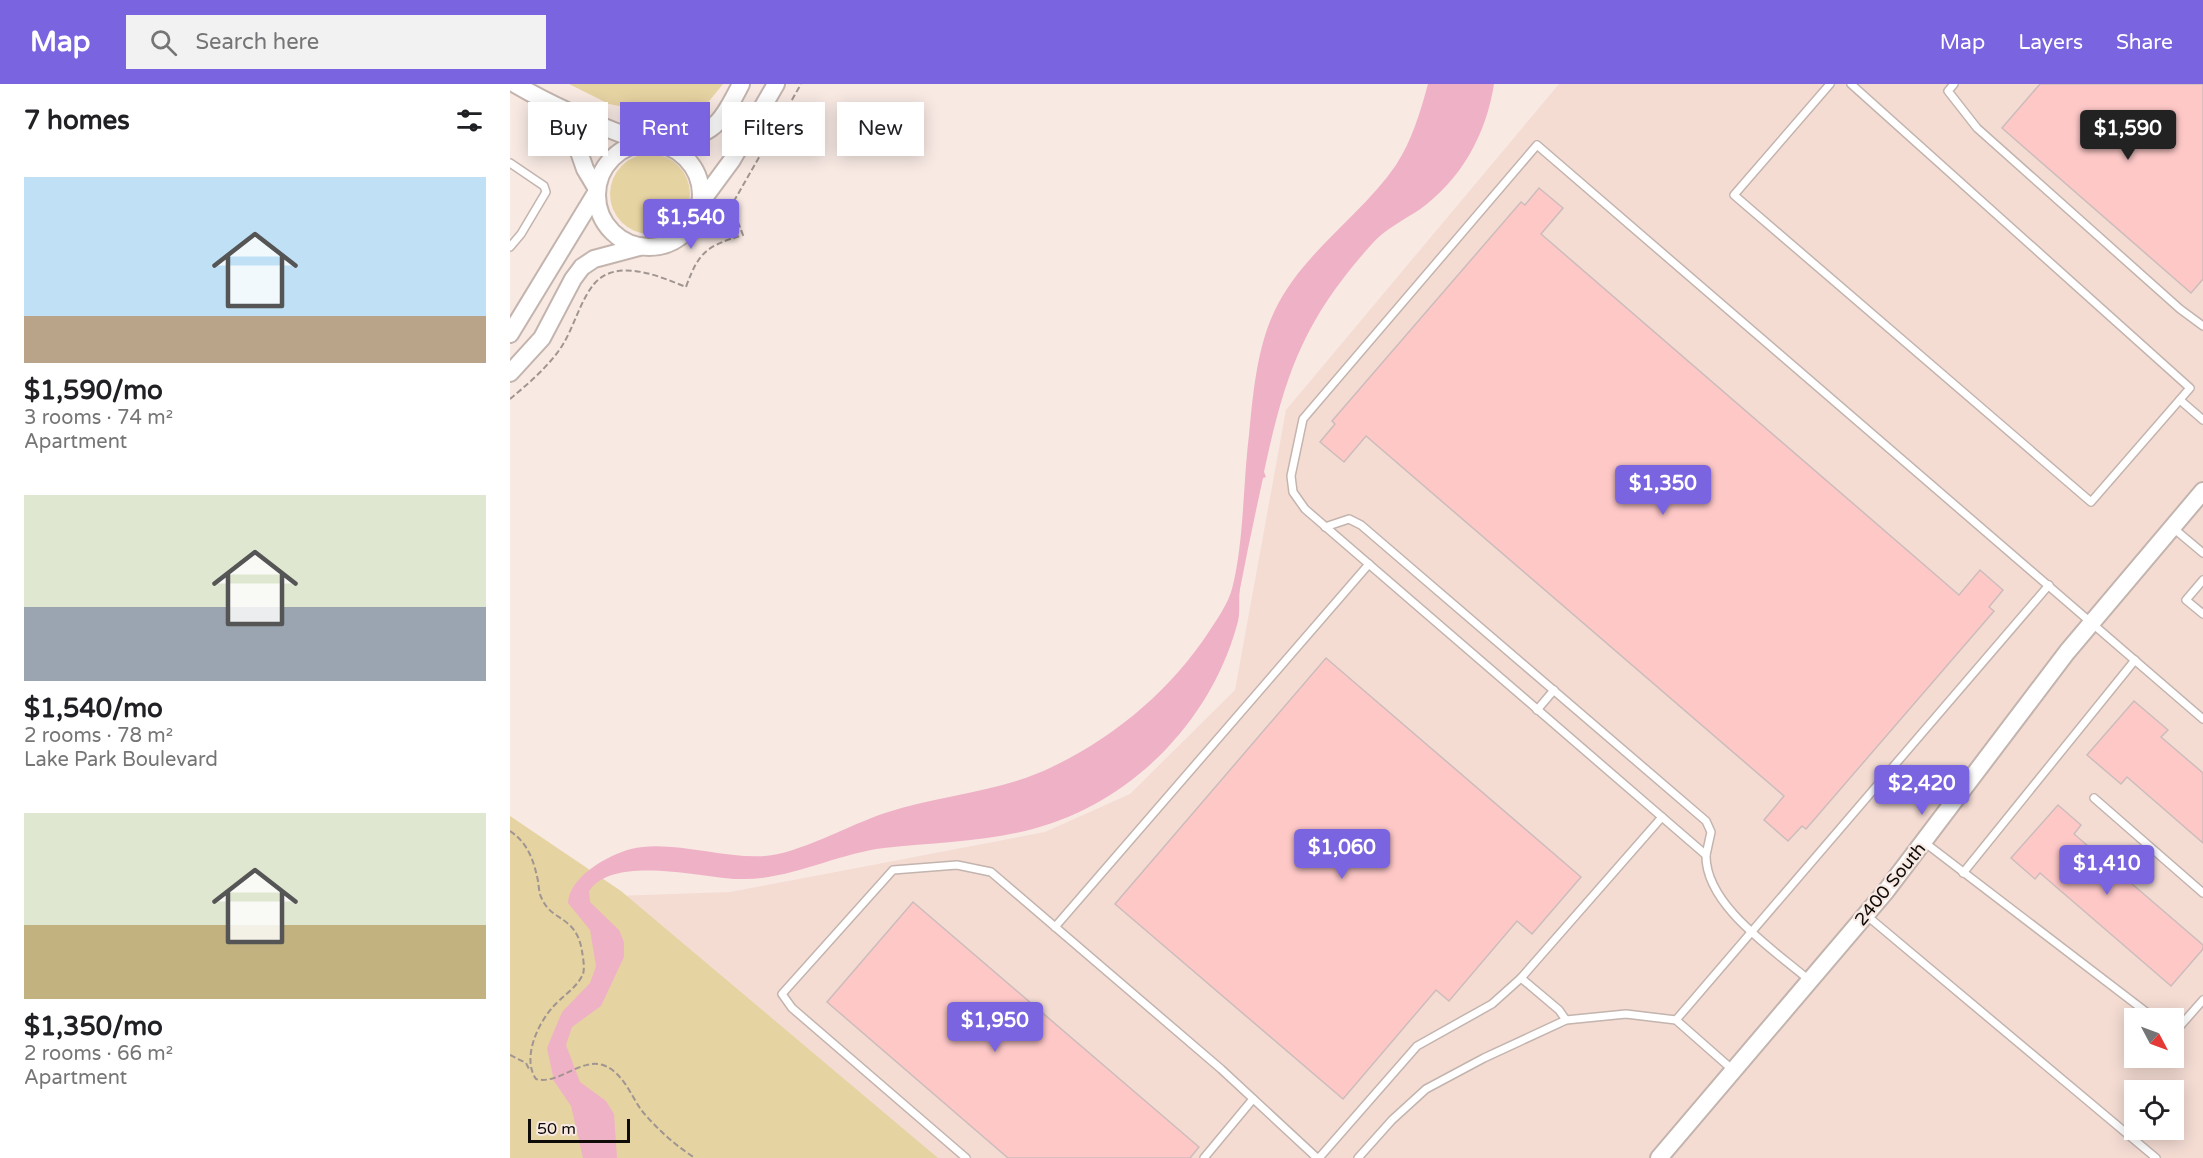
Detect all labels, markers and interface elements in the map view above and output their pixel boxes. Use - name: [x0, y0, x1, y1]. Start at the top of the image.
- search box: [126, 15, 546, 69]
- text: Map: [30, 25, 90, 59]
- icon: search: [147, 26, 180, 59]
- text: Search here: [195, 29, 319, 55]
- text: Map: [1940, 30, 1985, 55]
- text: Layers: [2018, 30, 2083, 55]
- text: Share: [2116, 30, 2173, 55]
- chip: Buy: [528, 102, 608, 156]
- chip: Rent: [620, 102, 710, 156]
- chip: Filters: [722, 102, 825, 156]
- chip: New: [837, 102, 924, 156]
- icon: filters: [453, 104, 486, 137]
- text: 7 homes: [24, 105, 130, 136]
- pin: $1,590: [2079, 110, 2177, 161]
- text: $1,590: [2094, 117, 2162, 141]
- pin: $1,540: [642, 199, 740, 250]
- text: $1,540: [657, 206, 725, 230]
- icon: home: [201, 216, 309, 324]
- text: $1,590/mo: [24, 375, 163, 406]
- text: 3 rooms · 74 m²: [24, 406, 173, 430]
- text: Apartment: [24, 430, 127, 454]
- pin: $1,350: [1614, 465, 1712, 516]
- text: $1,350: [1629, 472, 1697, 496]
- icon: home: [201, 534, 309, 642]
- text: $1,540/mo: [24, 693, 163, 724]
- text: 2 rooms · 78 m²: [24, 724, 173, 748]
- text: Lake Park Boulevard: [24, 748, 218, 772]
- pin: $2,420: [1873, 765, 1971, 816]
- text: $2,420: [1888, 772, 1956, 796]
- pin: $1,060: [1293, 829, 1391, 880]
- text: $1,060: [1308, 836, 1376, 860]
- street label: 2400 South: [1850, 838, 1930, 930]
- pin: $1,410: [2058, 845, 2156, 896]
- icon: home: [201, 852, 309, 960]
- text: $1,410: [2073, 852, 2141, 876]
- pin: $1,950: [946, 1002, 1044, 1053]
- north arrow: [2124, 1008, 2184, 1068]
- map controls: [2124, 1008, 2184, 1140]
- text: $1,950: [961, 1009, 1029, 1033]
- text: $1,350/mo: [24, 1011, 163, 1042]
- text: 2 rooms · 66 m²: [24, 1042, 173, 1066]
- text: Apartment: [24, 1066, 127, 1090]
- button: locate: [2124, 1080, 2184, 1140]
- scale bar: [528, 1116, 630, 1144]
- text: 50 m: [537, 1119, 576, 1139]

